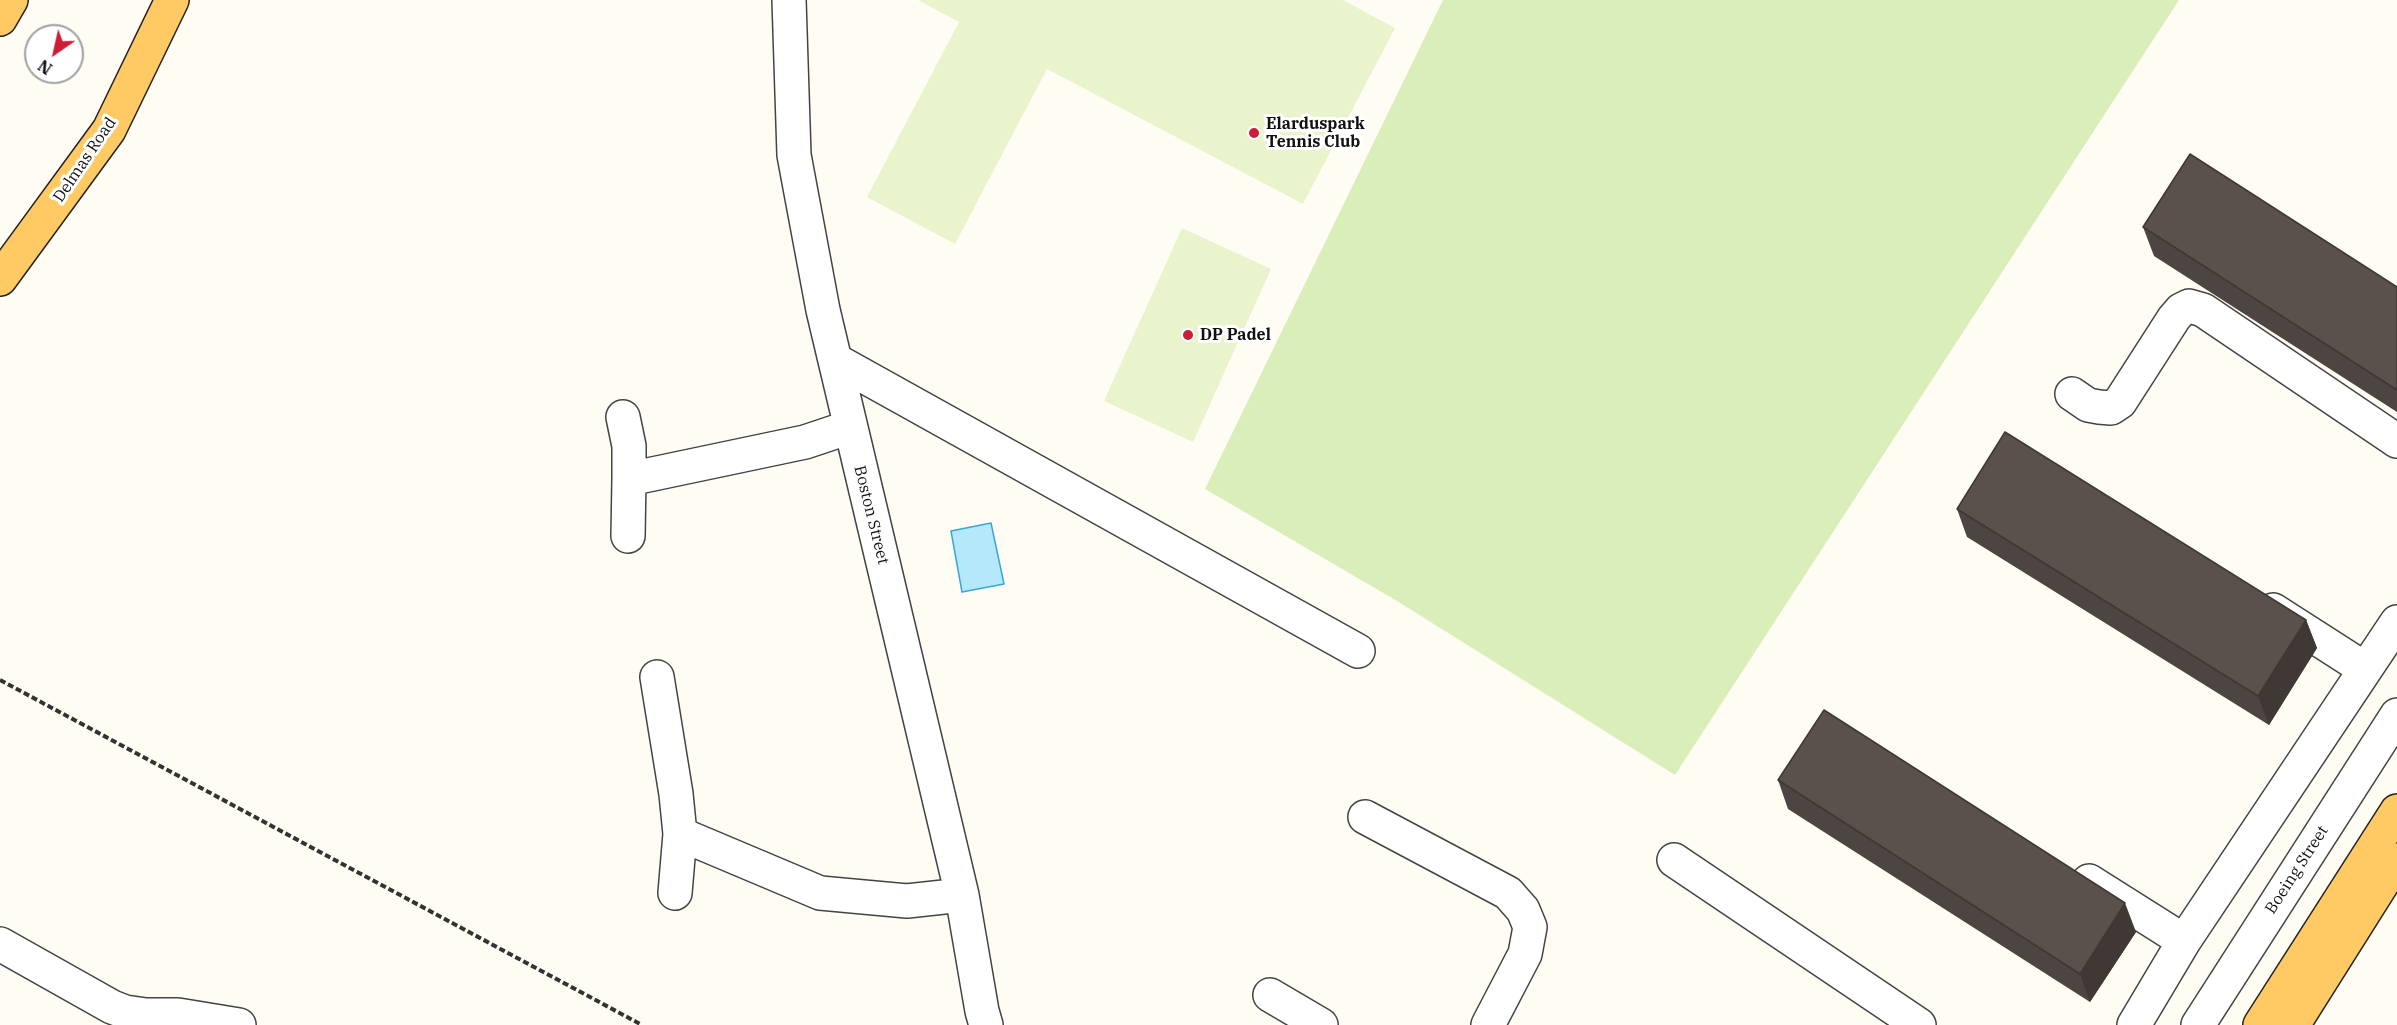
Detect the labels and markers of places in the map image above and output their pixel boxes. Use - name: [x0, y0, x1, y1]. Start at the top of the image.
- place label: Elarduspark Tennis Club: [1266, 114, 1365, 152]
- marker: Elarduspark Tennis Club: [1247, 126, 1261, 140]
- place label: DP Padel: [1200, 325, 1271, 345]
- marker: DP Padel: [1181, 328, 1195, 342]

